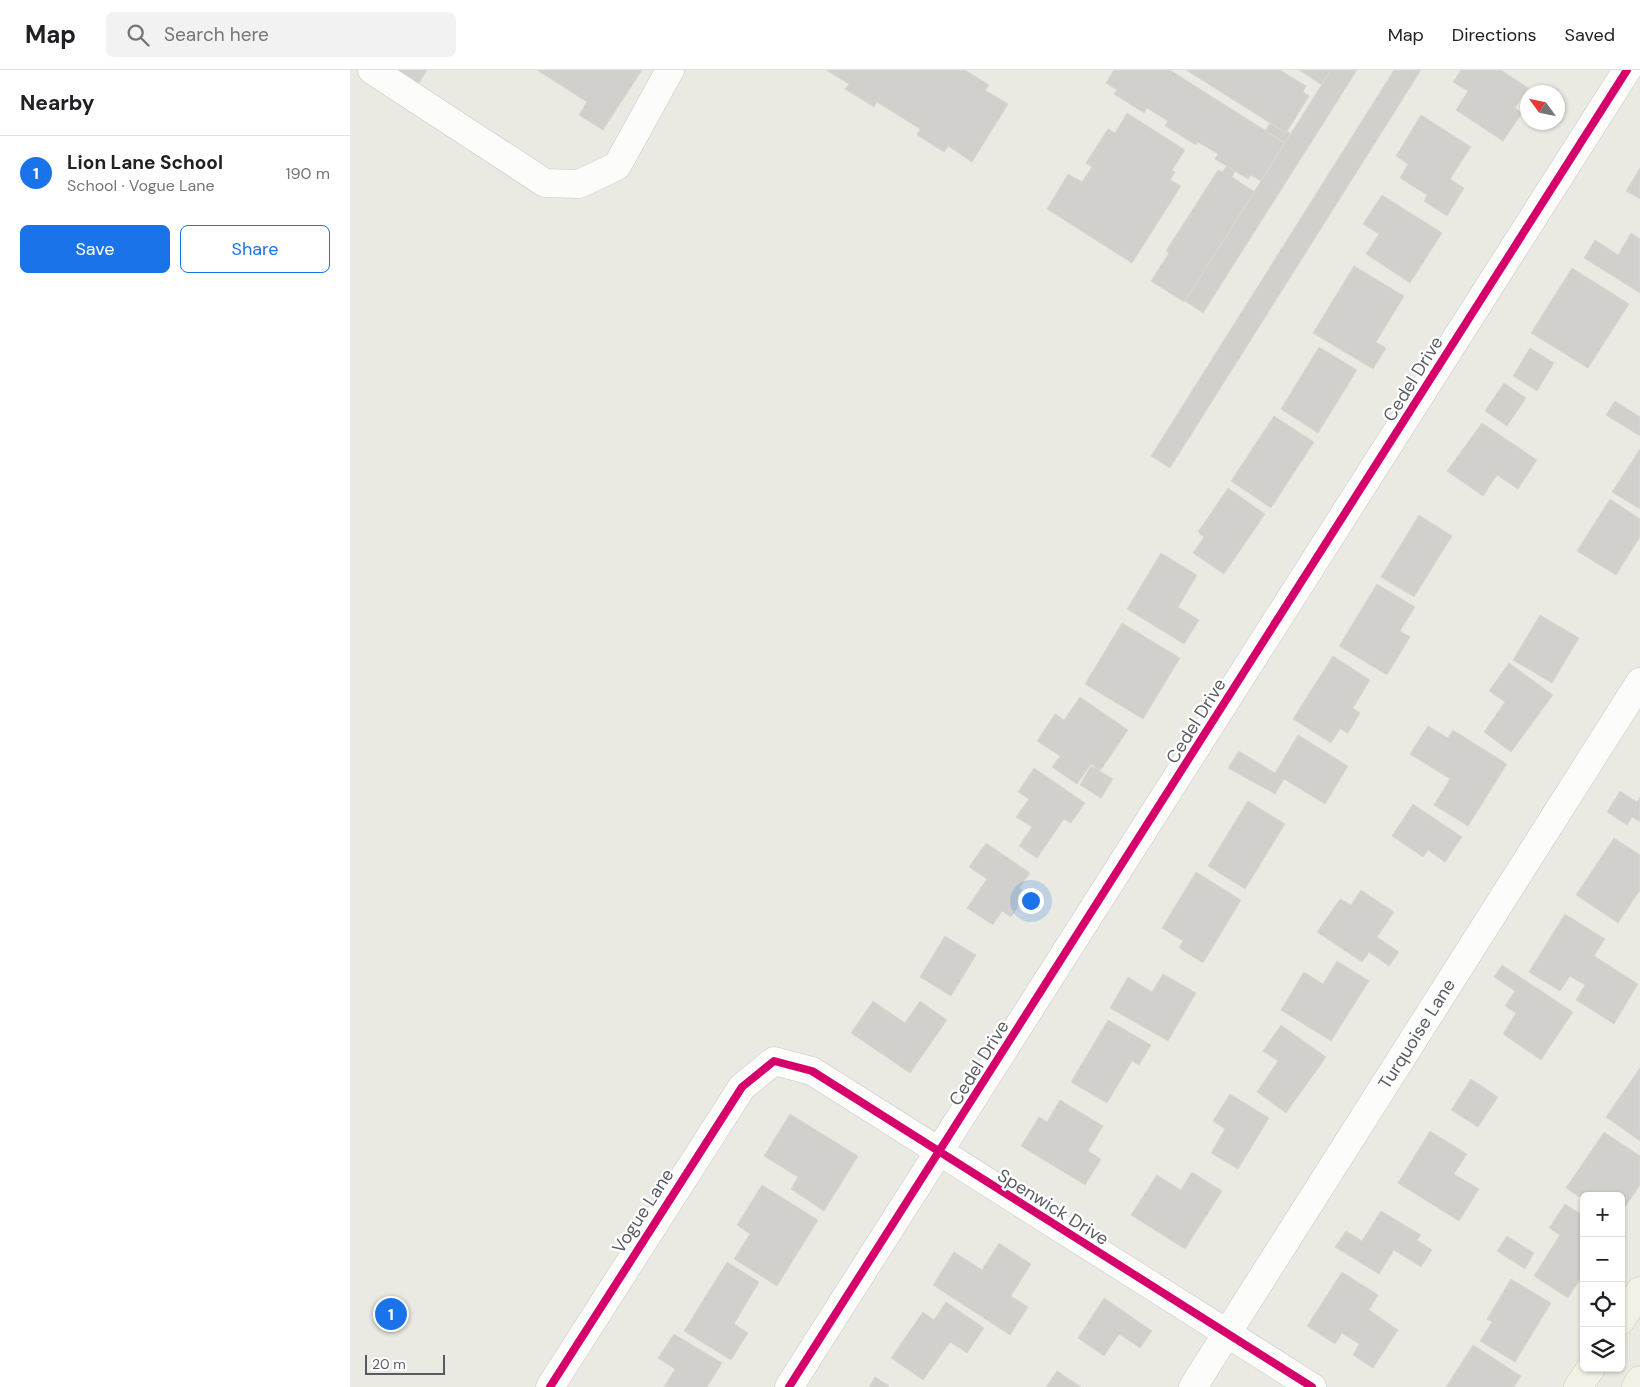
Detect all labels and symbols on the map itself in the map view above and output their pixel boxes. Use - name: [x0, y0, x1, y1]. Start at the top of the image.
- north arrow: [1520, 85, 1565, 130]
- street label: Cedel Drive: [1377, 332, 1449, 426]
- street label: Cedel Drive: [1160, 674, 1232, 768]
- your location: [1018, 888, 1044, 914]
- street label: Turquoise Lane: [1373, 974, 1461, 1094]
- street label: Cedel Drive: [943, 1016, 1015, 1110]
- street label: Spenwick Drive: [993, 1163, 1113, 1251]
- street label: Vogue Lane: [607, 1164, 679, 1258]
- pin: 1: [375, 1295, 407, 1333]
- scale bar: [365, 1352, 445, 1375]

